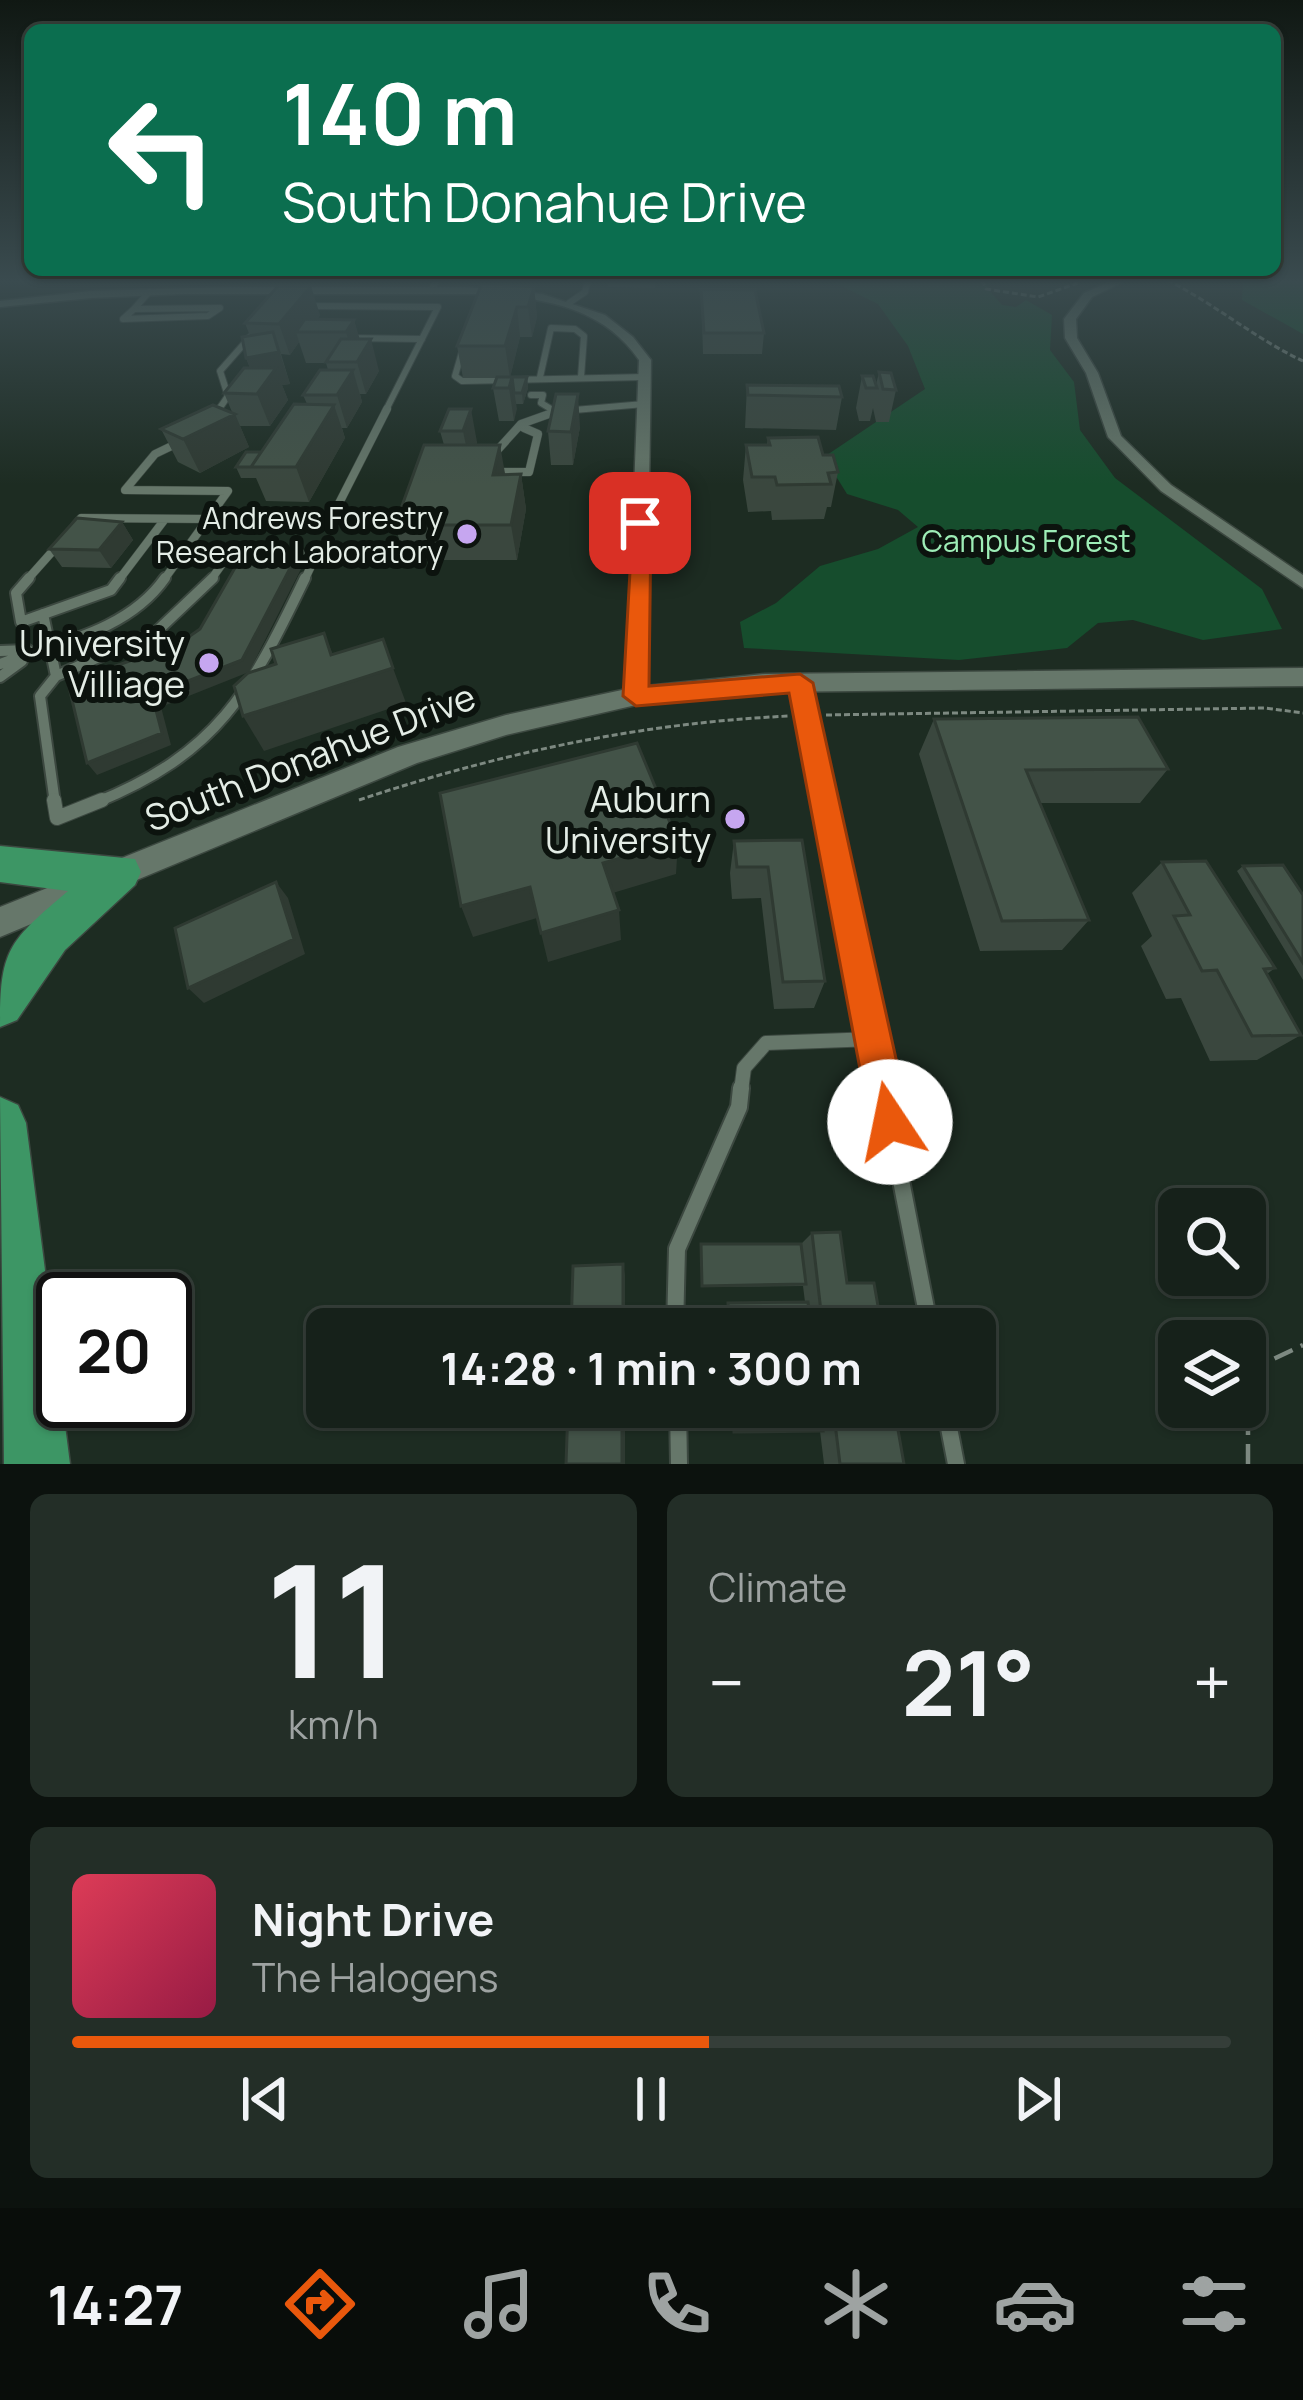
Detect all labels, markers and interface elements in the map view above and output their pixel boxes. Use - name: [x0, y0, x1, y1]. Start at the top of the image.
- text: 140 m: [282, 55, 518, 170]
- icon: left: [84, 72, 240, 228]
- text: South Donahue Drive: [282, 164, 807, 238]
- pin: [589, 472, 691, 574]
- icon: arrive: [607, 490, 673, 556]
- place label: Andrews Forestry Research Laboratory: [156, 497, 443, 572]
- park label: Campus Forest: [921, 520, 1131, 561]
- marker: Andrews Forestry Research Laboratory: [454, 521, 480, 547]
- place label: University Villiage: [19, 618, 185, 708]
- marker: University Villiage: [196, 650, 222, 676]
- street label: South Donahue Drive: [138, 671, 482, 843]
- place label: Auburn University: [545, 774, 711, 864]
- marker: Auburn University: [722, 806, 748, 832]
- position arrow: [827, 1059, 953, 1185]
- map controls: [1158, 1188, 1266, 1428]
- button: search: [1158, 1188, 1266, 1296]
- speed limit sign: 20: [36, 1272, 192, 1428]
- button: layers: [1158, 1320, 1266, 1428]
- text: 14:28 · 1 min · 300 m: [440, 1337, 862, 1399]
- text: 11: [265, 1512, 402, 1725]
- text: Climate: [709, 1560, 847, 1614]
- text: 21°: [902, 1620, 1035, 1743]
- text: −: [709, 1637, 744, 1727]
- text: +: [1193, 1637, 1231, 1727]
- text: km/h: [288, 1697, 379, 1751]
- text: Night Drive: [252, 1888, 494, 1950]
- text: The Halogens: [252, 1950, 499, 2004]
- icon: previous: [232, 2066, 298, 2132]
- icon: pause: [618, 2066, 684, 2132]
- icon: next: [1005, 2066, 1071, 2132]
- icon: directions: [278, 2262, 362, 2346]
- icon: music: [457, 2262, 541, 2346]
- icon: phone: [635, 2262, 719, 2346]
- icon: climate: [814, 2262, 898, 2346]
- icon: car: [993, 2262, 1077, 2346]
- icon: filters: [1172, 2262, 1256, 2346]
- text: 14:27: [47, 2267, 183, 2341]

